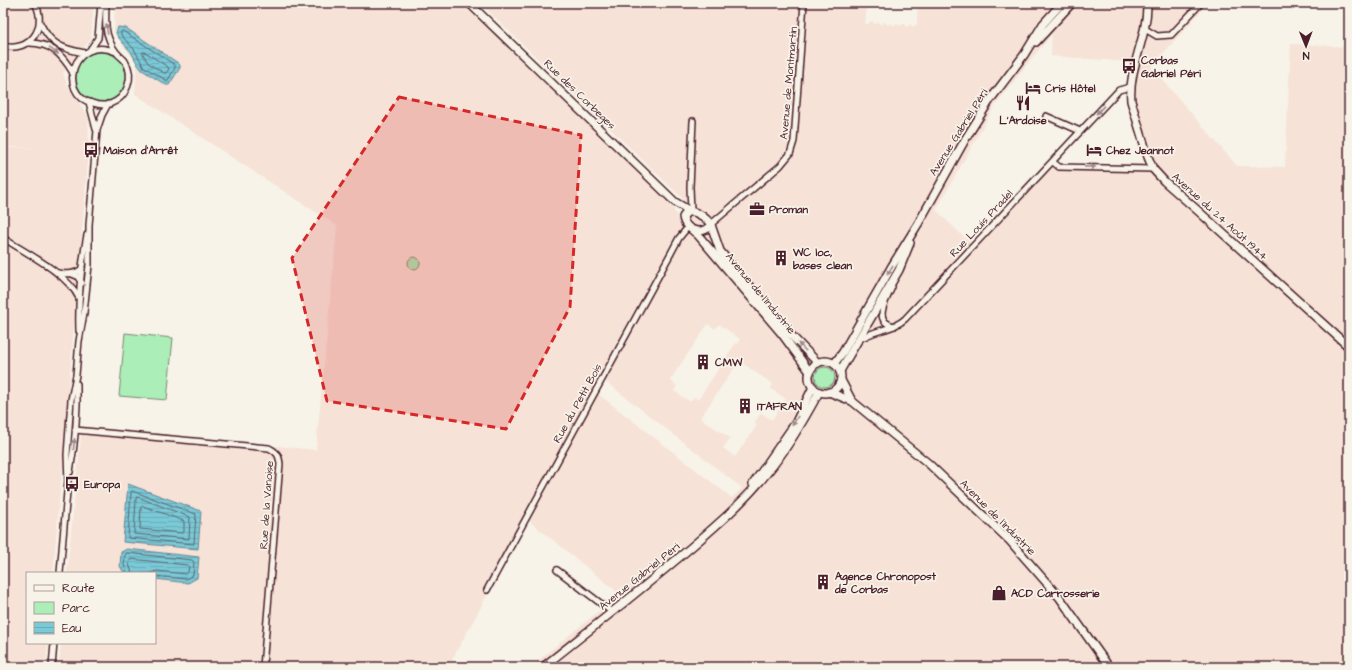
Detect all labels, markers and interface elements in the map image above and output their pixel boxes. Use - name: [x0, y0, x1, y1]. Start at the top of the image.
- one-way arrow: [104, 22, 110, 35]
- street label: Avenue de Montmartin: [776, 26, 801, 140]
- north arrow: [1286, 26, 1326, 66]
- one-way arrow: [49, 47, 59, 55]
- text: N: [1302, 48, 1310, 63]
- place label: Corbas Gabriel Péri: [1141, 53, 1201, 81]
- street label: Rue des Corbeges: [540, 56, 619, 134]
- bus stop icon: Corbas Gabriel Péri: [1120, 57, 1138, 75]
- hotel icon: Cris Hôtel: [1024, 79, 1042, 97]
- place label: Cris Hôtel: [1045, 81, 1096, 96]
- street label: Avenue Gabriel Péri: [926, 86, 991, 179]
- restaurant icon: L'Ardoise: [1014, 94, 1032, 112]
- one-way arrow: [1095, 105, 1105, 115]
- place label: L'Ardoise: [999, 113, 1047, 128]
- bus stop icon: Maison d'Arrêt: [82, 141, 100, 159]
- hotel icon: Chez Jeannot: [1085, 141, 1103, 159]
- place label: Maison d'Arrêt: [103, 143, 179, 158]
- place label: Chez Jeannot: [1106, 143, 1175, 158]
- one-way arrow: [1084, 164, 1096, 171]
- street label: Avenue du 24 Août 1944: [1168, 169, 1271, 264]
- street label: Rue Louis Pradel: [946, 186, 1017, 260]
- office icon: Proman: [748, 200, 766, 218]
- place label: Proman: [769, 202, 808, 217]
- place label: WC loc, bases clean: [792, 245, 852, 273]
- building icon: WC loc, bases clean: [772, 249, 790, 267]
- street label: Avenue de l'Industrie: [722, 250, 799, 337]
- one-way arrow: [886, 264, 893, 275]
- one-way arrow: [797, 342, 807, 352]
- building icon: CMW: [694, 353, 712, 371]
- place label: CMW: [715, 355, 743, 370]
- street label: Rue du Petit Bois: [549, 360, 606, 446]
- building icon: ITAFRAN: [736, 397, 754, 415]
- place label: ITAFRAN: [757, 399, 802, 414]
- one-way arrow: [792, 416, 799, 427]
- one-way arrow: [70, 438, 77, 450]
- street label: Rue de la Vanoise: [256, 460, 277, 550]
- bus stop icon: Europa: [63, 475, 81, 493]
- street label: Avenue de l'Industrie: [956, 476, 1039, 559]
- place label: Europa: [84, 477, 120, 493]
- street label: Avenue Gabriel Péri: [596, 539, 683, 614]
- place label: Agence Chronopost de Corbas: [834, 569, 936, 597]
- legend: [26, 572, 156, 644]
- building icon: Agence Chronopost de Corbas: [814, 573, 832, 591]
- text: Route: [62, 580, 95, 597]
- shop icon: ACD Carrosserie: [990, 584, 1008, 602]
- place label: ACD Carrosserie: [1011, 586, 1100, 601]
- text: Parc: [62, 600, 90, 617]
- text: Eau: [62, 620, 81, 637]

